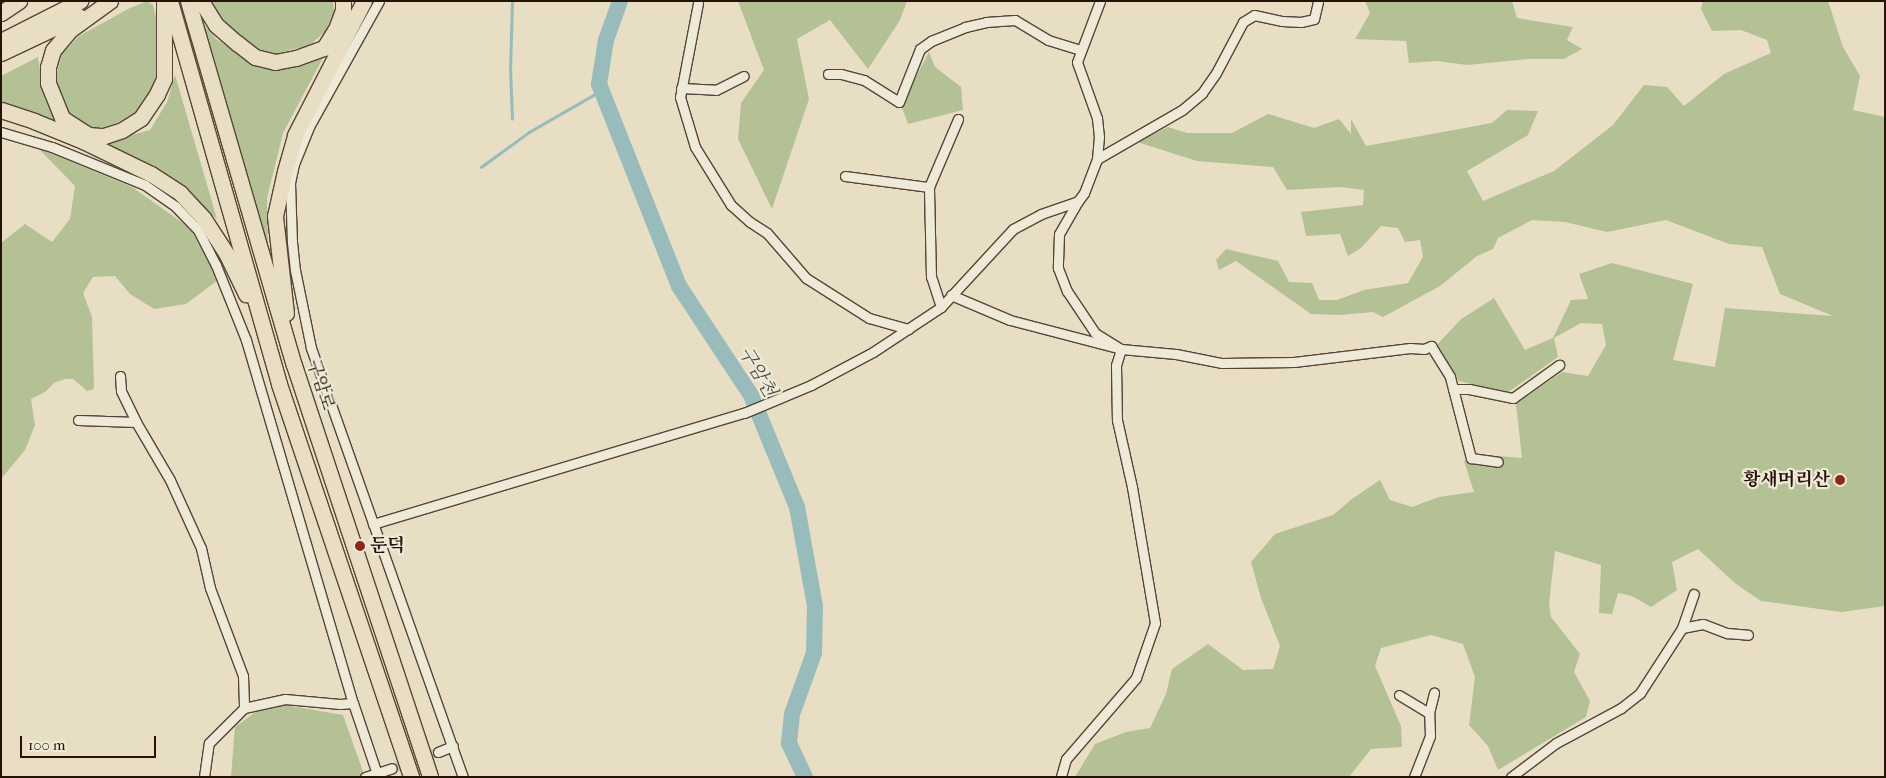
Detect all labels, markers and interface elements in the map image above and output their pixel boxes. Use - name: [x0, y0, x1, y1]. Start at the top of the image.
- water label: 구암천: [733, 343, 781, 401]
- street label: 구암로: [302, 357, 338, 413]
- place label: 황새머리산: [1743, 469, 1830, 491]
- marker: 황새머리산: [1834, 474, 1846, 486]
- place label: 둔덕: [370, 535, 405, 557]
- marker: 둔덕: [354, 540, 366, 552]
- scale bar: [22, 726, 159, 758]
- text: 100 m: [28, 736, 66, 754]

